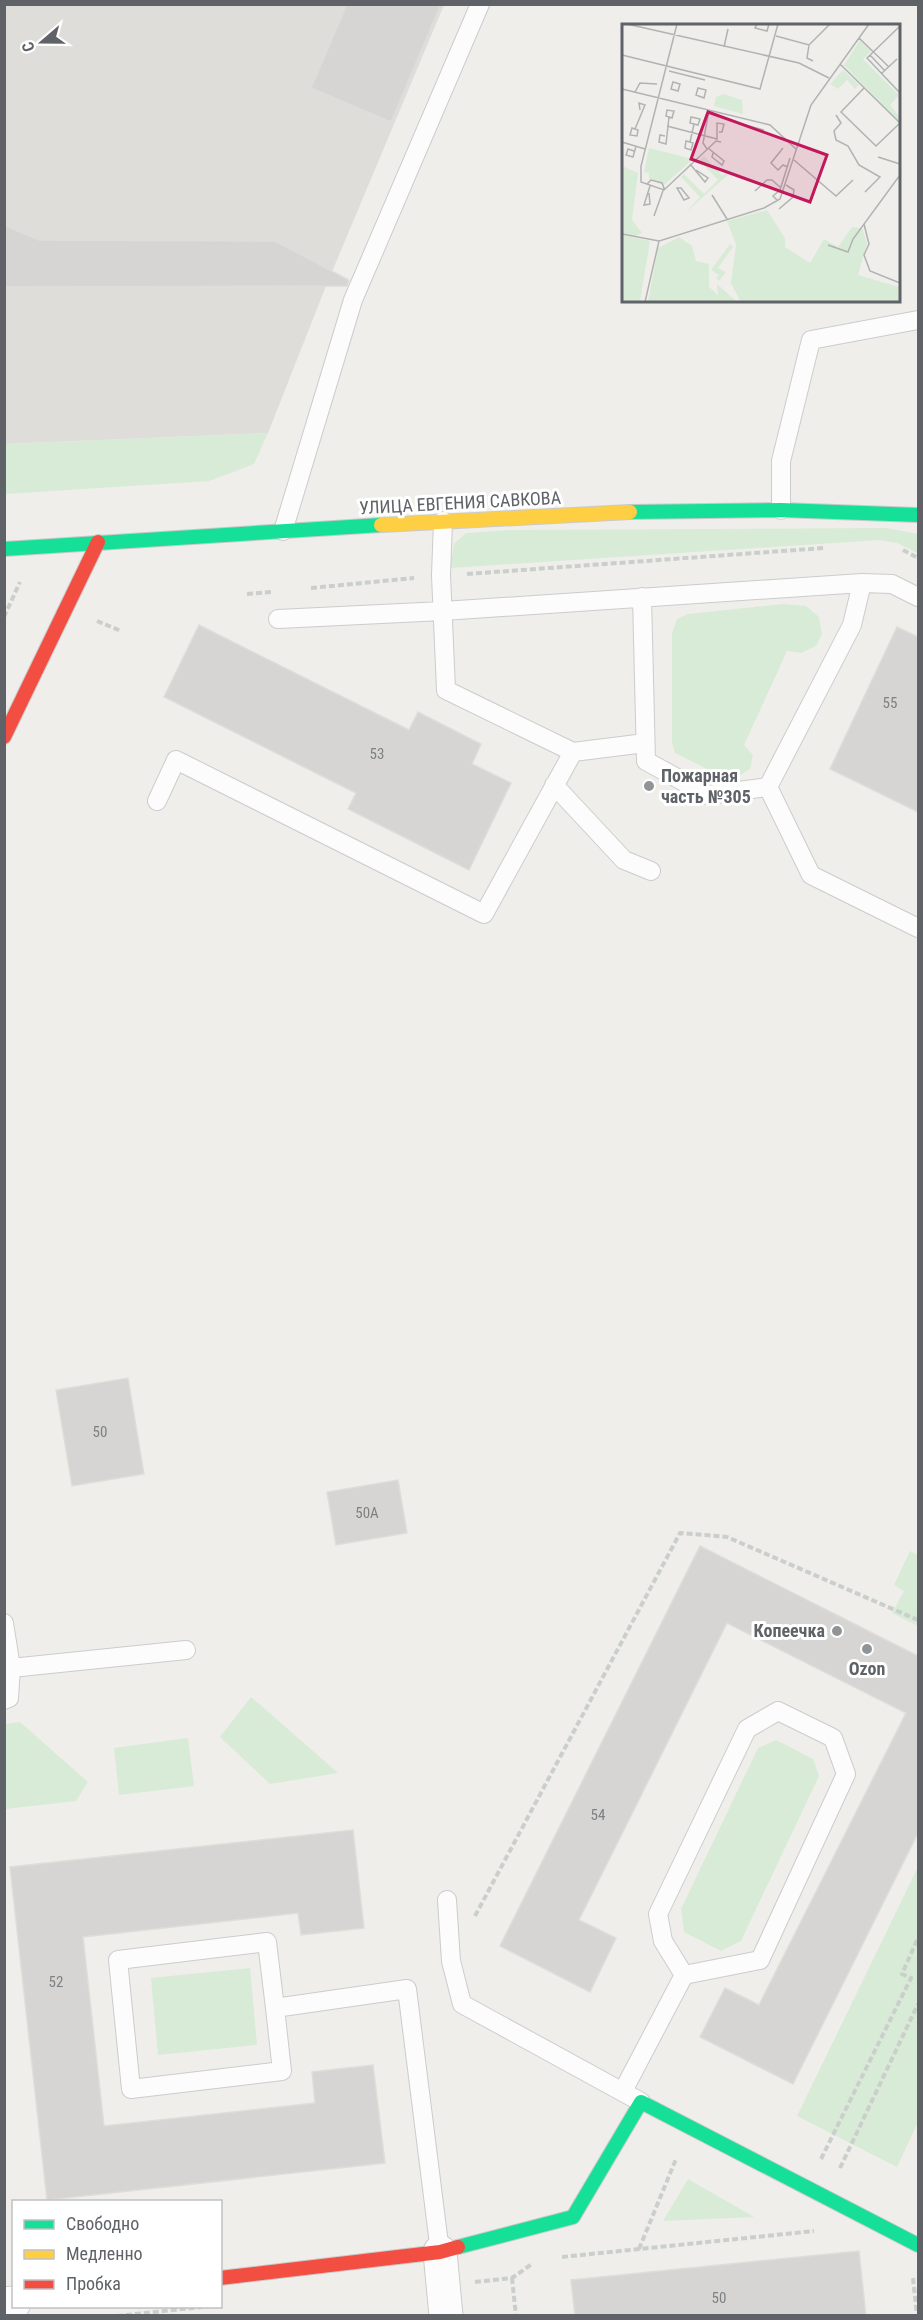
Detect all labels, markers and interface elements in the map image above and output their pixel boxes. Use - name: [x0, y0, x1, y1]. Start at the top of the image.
- north arrow: [12, 12, 72, 72]
- inset map: [622, 24, 899, 302]
- text: С: [18, 39, 39, 54]
- street label: УЛИЦА ЕВГЕНИЯ САВКОВА: [358, 487, 562, 518]
- house number: 55: [883, 694, 897, 712]
- house number: 53: [370, 745, 384, 763]
- place label: Пожарная часть №305: [661, 765, 751, 807]
- marker: Пожарная часть №305: [642, 779, 656, 793]
- house number: 50: [93, 1423, 107, 1441]
- house number: 50А: [355, 1504, 379, 1522]
- place label: Копеечка: [754, 1620, 825, 1641]
- marker: Копеечка: [830, 1624, 844, 1638]
- marker: Ozon: [860, 1642, 874, 1656]
- place label: Ozon: [849, 1658, 885, 1679]
- house number: 54: [591, 1806, 605, 1824]
- house number: 52: [49, 1973, 63, 1991]
- legend: [12, 2200, 222, 2308]
- text: Свободно: [66, 2213, 139, 2234]
- text: Медленно: [66, 2243, 143, 2264]
- text: Пробка: [66, 2273, 121, 2294]
- house number: 50: [712, 2289, 726, 2307]

